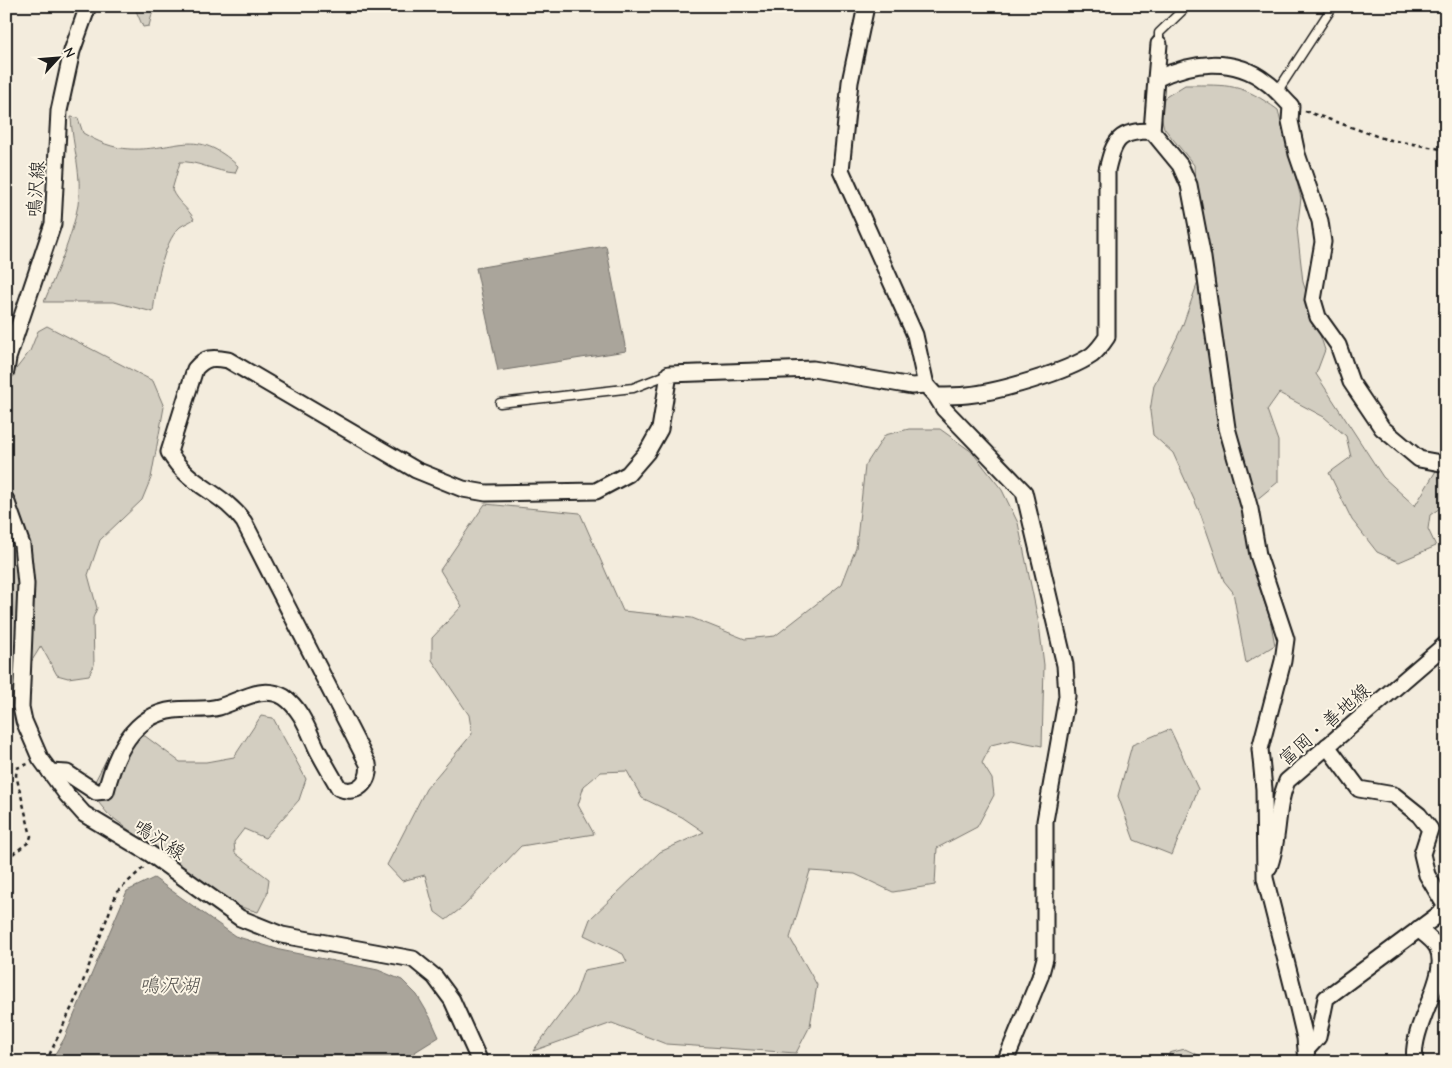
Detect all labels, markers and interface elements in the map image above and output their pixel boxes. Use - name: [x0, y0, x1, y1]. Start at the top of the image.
- north arrow: [32, 32, 82, 82]
- text: N: [60, 45, 79, 60]
- street label: 鳴沢線: [23, 160, 49, 218]
- street label: 富岡・善地線: [1274, 679, 1375, 770]
- street label: 鳴沢線: [130, 815, 189, 865]
- water label: 鳴沢湖: [139, 974, 201, 997]

